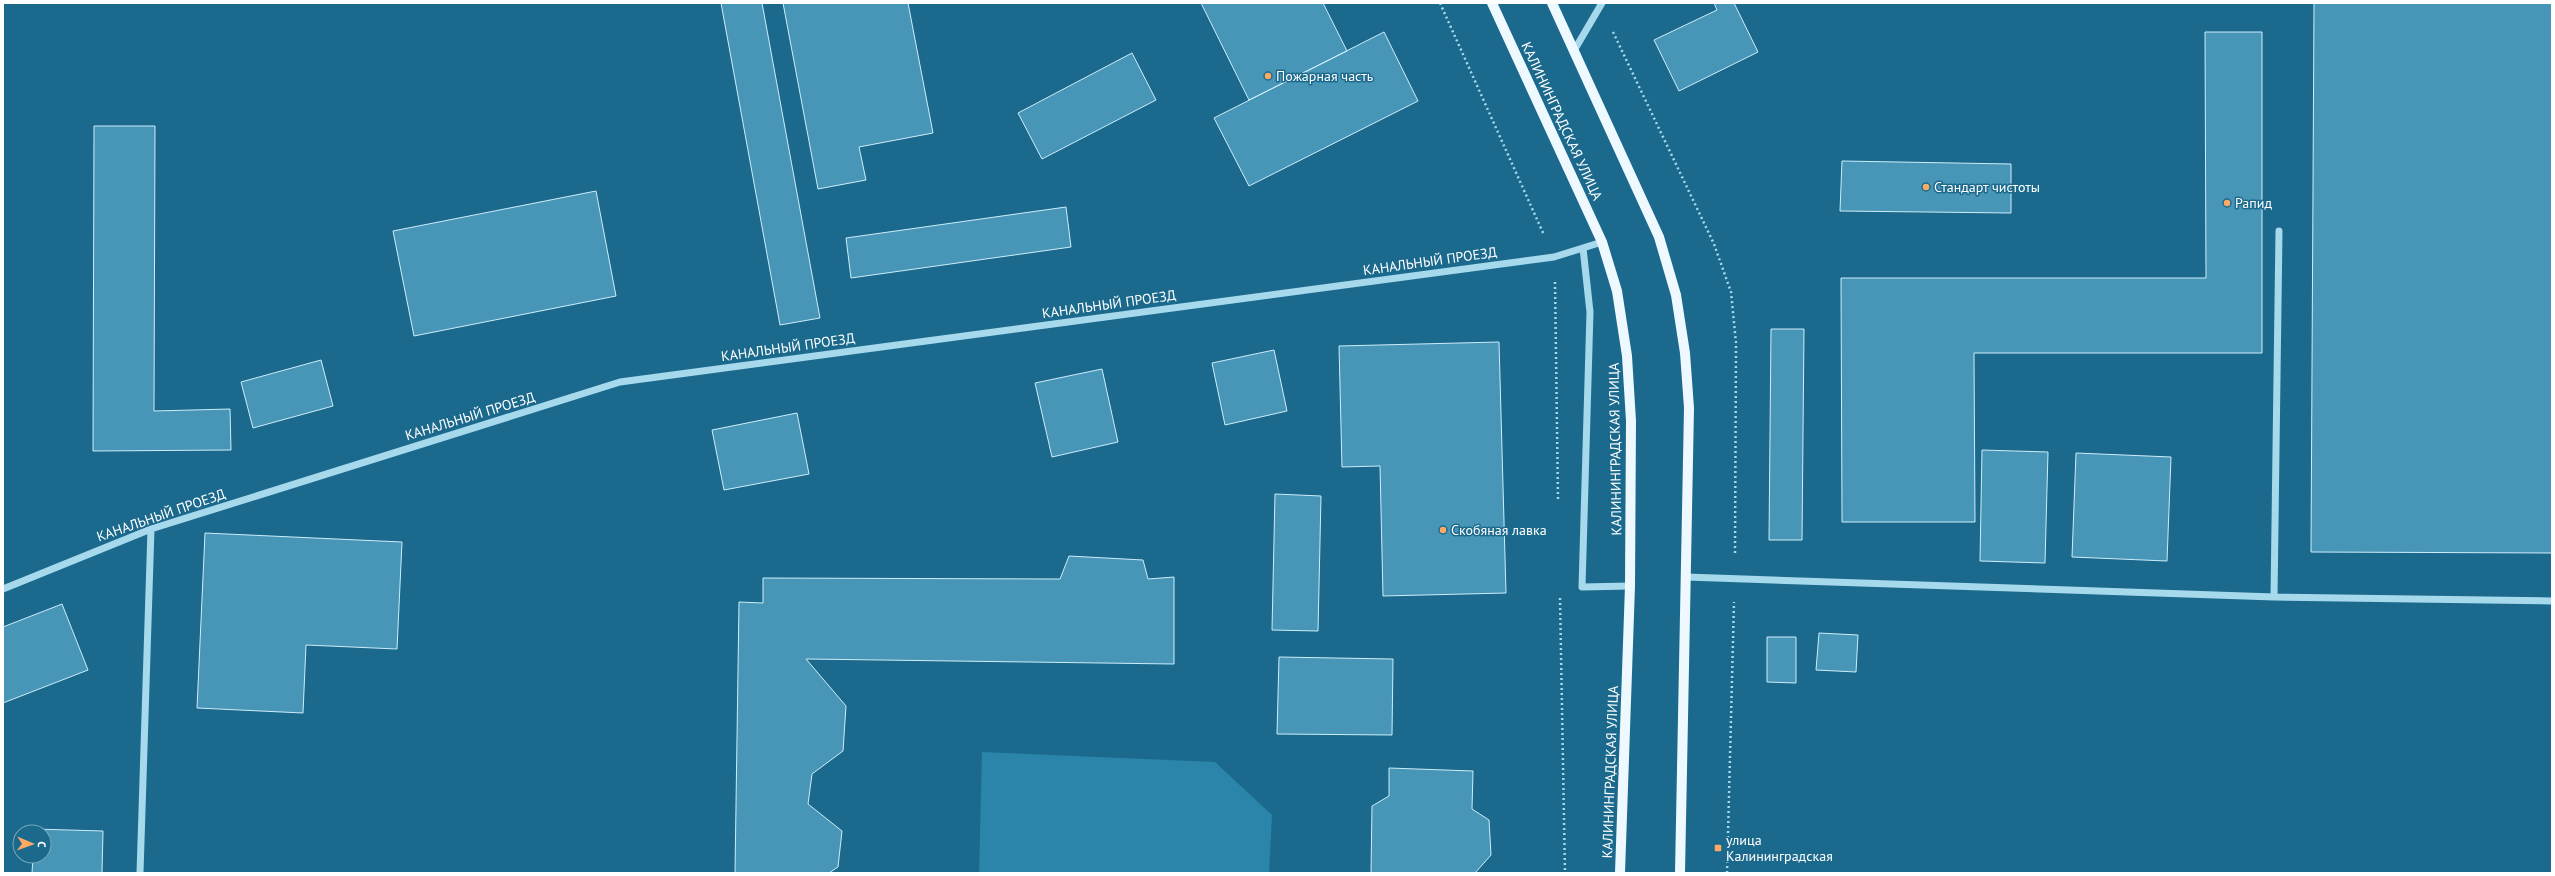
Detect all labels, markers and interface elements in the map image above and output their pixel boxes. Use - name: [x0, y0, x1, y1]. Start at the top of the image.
- street label: КАЛИНИНГРАДСКАЯ УЛИЦА: [1517, 39, 1607, 204]
- place label: Пожарная часть: [1276, 67, 1374, 85]
- marker: Пожарная часть: [1263, 71, 1273, 81]
- place label: Стандарт чистоты: [1934, 178, 2040, 196]
- marker: Стандарт чистоты: [1921, 182, 1931, 192]
- place label: Рапид: [2235, 194, 2272, 212]
- marker: Рапид: [2222, 198, 2232, 208]
- street label: КАНАЛЬНЫЙ ПРОЕЗД: [1362, 243, 1498, 279]
- street label: КАНАЛЬНЫЙ ПРОЕЗД: [1041, 286, 1177, 322]
- street label: КАНАЛЬНЫЙ ПРОЕЗД: [720, 329, 856, 365]
- street label: КАЛИНИНГРАДСКАЯ УЛИЦА: [1604, 362, 1626, 536]
- street label: КАНАЛЬНЫЙ ПРОЕЗД: [403, 388, 537, 444]
- street label: КАНАЛЬНЫЙ ПРОЕЗД: [94, 485, 228, 545]
- place label: Скобяная лавка: [1451, 521, 1547, 539]
- marker: Скобяная лавка: [1438, 525, 1448, 535]
- street label: КАЛИНИНГРАДСКАЯ УЛИЦА: [1598, 684, 1622, 859]
- north arrow: [12, 824, 52, 864]
- place label: улица Калининградская: [1726, 831, 1833, 865]
- text: С: [35, 841, 49, 848]
- marker: улица Калининградская: [1713, 843, 1723, 853]

